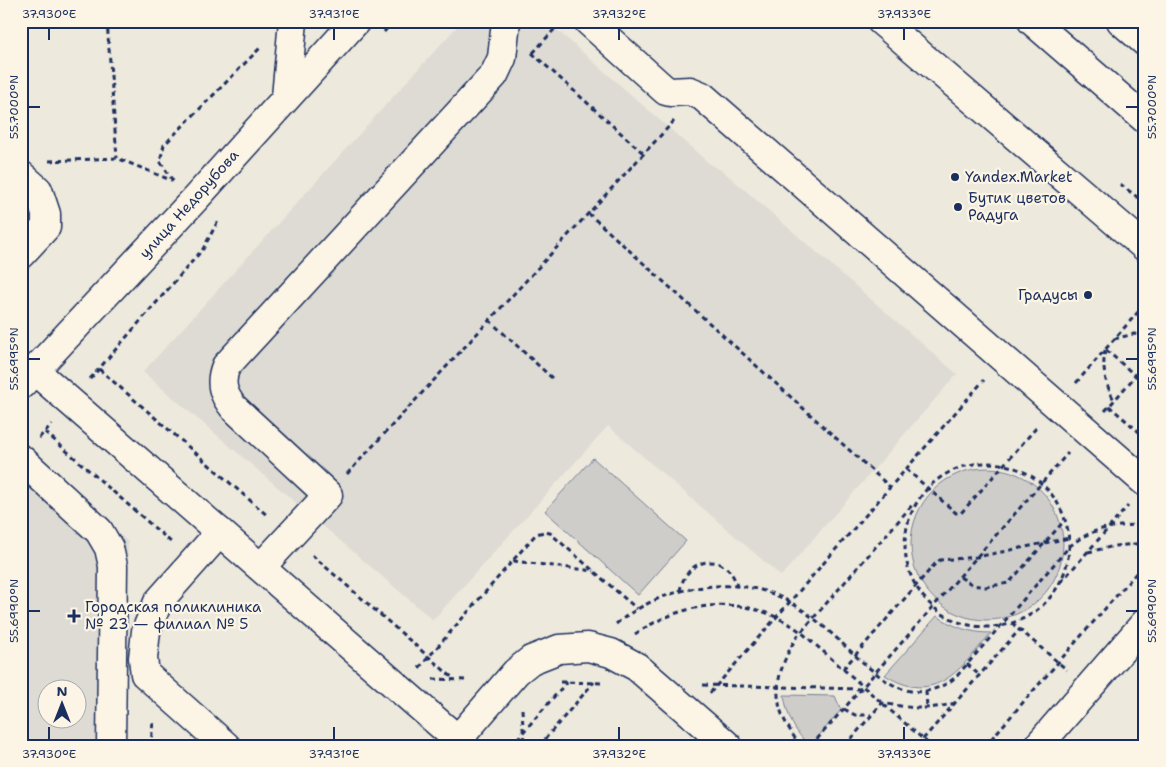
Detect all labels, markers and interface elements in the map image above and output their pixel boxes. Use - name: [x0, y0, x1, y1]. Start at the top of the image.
- text: 37.930°E: [22, 6, 76, 22]
- text: 37.931°E: [309, 6, 359, 22]
- text: 37.932°E: [592, 6, 646, 22]
- text: 37.933°E: [877, 6, 931, 22]
- text: 55.7000°N: [6, 75, 22, 139]
- text: 55.7000°N: [1144, 75, 1160, 139]
- street label: улица Недорубова: [135, 145, 244, 263]
- place label: Yandex.Market: [965, 167, 1073, 187]
- marker: Yandex.Market: [949, 171, 961, 183]
- place label: Бутик цветов Радуга: [968, 188, 1066, 225]
- marker: Бутик цветов Радуга: [952, 201, 964, 213]
- place label: Градусы: [1018, 285, 1078, 305]
- marker: Градусы: [1082, 289, 1094, 301]
- text: 55.6995°N: [6, 327, 22, 391]
- text: 55.6995°N: [1144, 327, 1160, 391]
- text: 55.6990°N: [6, 579, 22, 643]
- text: 55.6990°N: [1144, 579, 1160, 643]
- place label: Городская поликлиника № 23 — филиал № 5: [85, 597, 262, 634]
- marker: Городская поликлиника № 23 — филиал № 5: [67, 609, 81, 623]
- north arrow: [38, 680, 88, 730]
- text: N: [56, 682, 68, 700]
- text: 37.930°E: [22, 746, 76, 762]
- text: 37.931°E: [309, 746, 359, 762]
- text: 37.932°E: [592, 746, 646, 762]
- text: 37.933°E: [877, 746, 931, 762]

